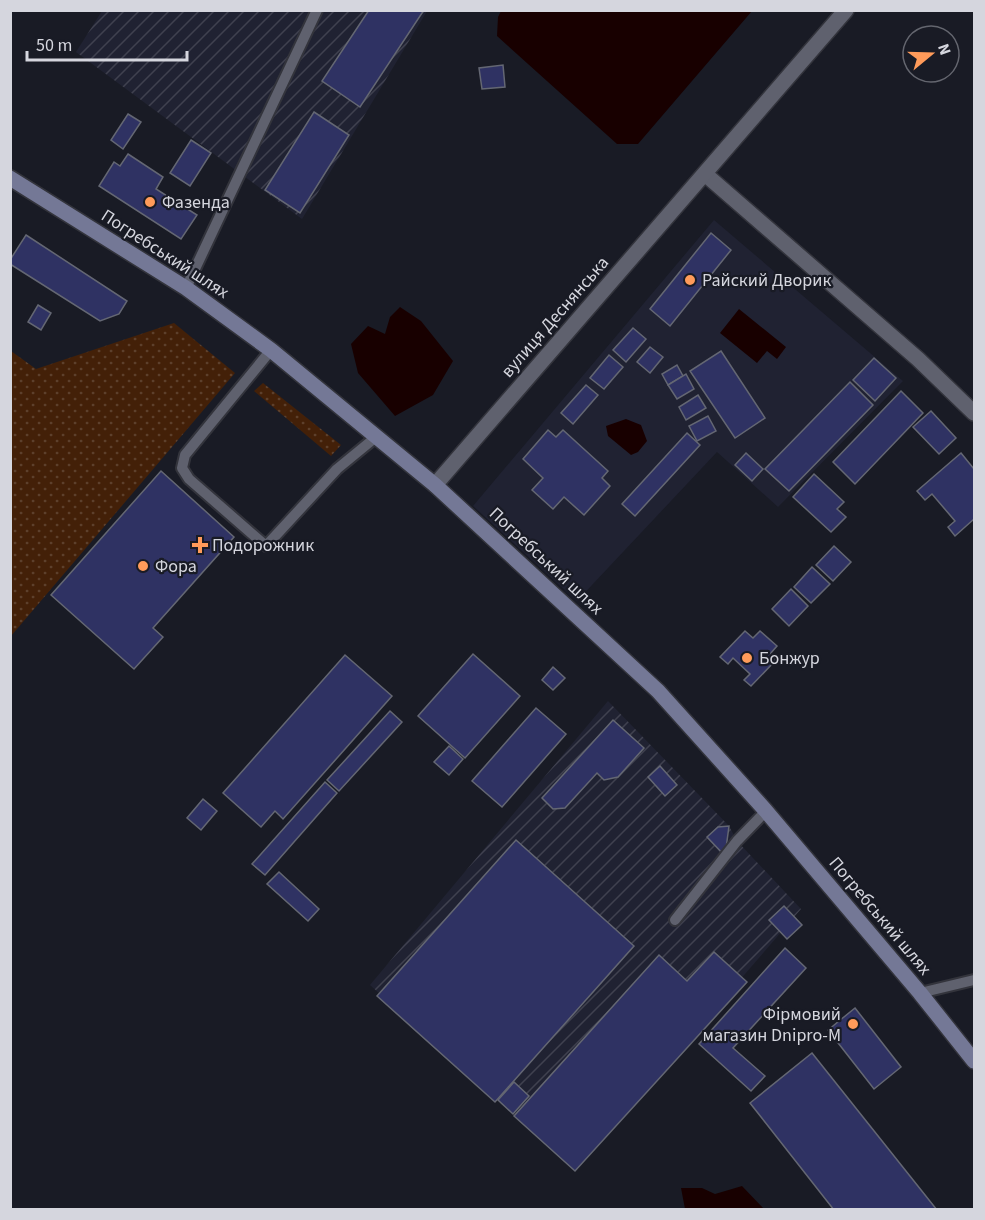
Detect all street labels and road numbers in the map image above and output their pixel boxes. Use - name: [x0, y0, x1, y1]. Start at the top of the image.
- street label: Погребський шлях: [96, 203, 234, 305]
- street label: вулиця Деснянська: [495, 251, 615, 383]
- street label: Погребський шлях: [483, 501, 609, 621]
- street label: Погребський шлях: [823, 851, 937, 981]

